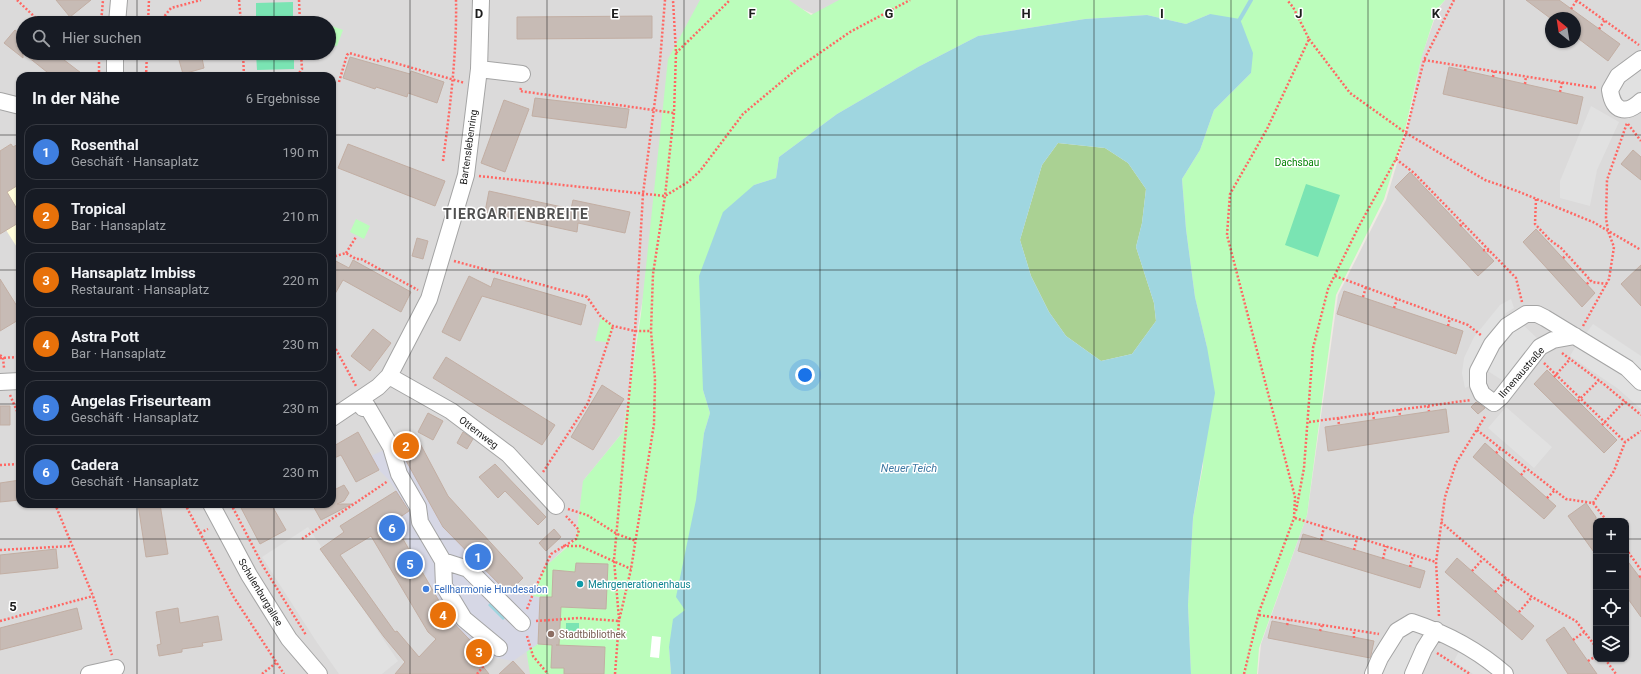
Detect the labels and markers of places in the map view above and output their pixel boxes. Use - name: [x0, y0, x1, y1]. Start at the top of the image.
- pin: 2: [393, 431, 419, 461]
- pin: 6: [379, 513, 405, 543]
- pin: 1: [465, 542, 491, 572]
- pin: 5: [397, 549, 423, 579]
- marker: Mehrgenerationenhaus: [575, 579, 585, 589]
- place label: Mehrgenerationenhaus: [588, 579, 691, 590]
- marker: Fellharmonie Hundesalon: [421, 584, 431, 594]
- place label: Fellharmonie Hundesalon: [434, 584, 548, 595]
- pin: 4: [430, 600, 456, 630]
- marker: Stadtbibliothek: [546, 629, 556, 639]
- place label: Stadtbibliothek: [559, 629, 627, 640]
- pin: 3: [466, 637, 492, 667]

